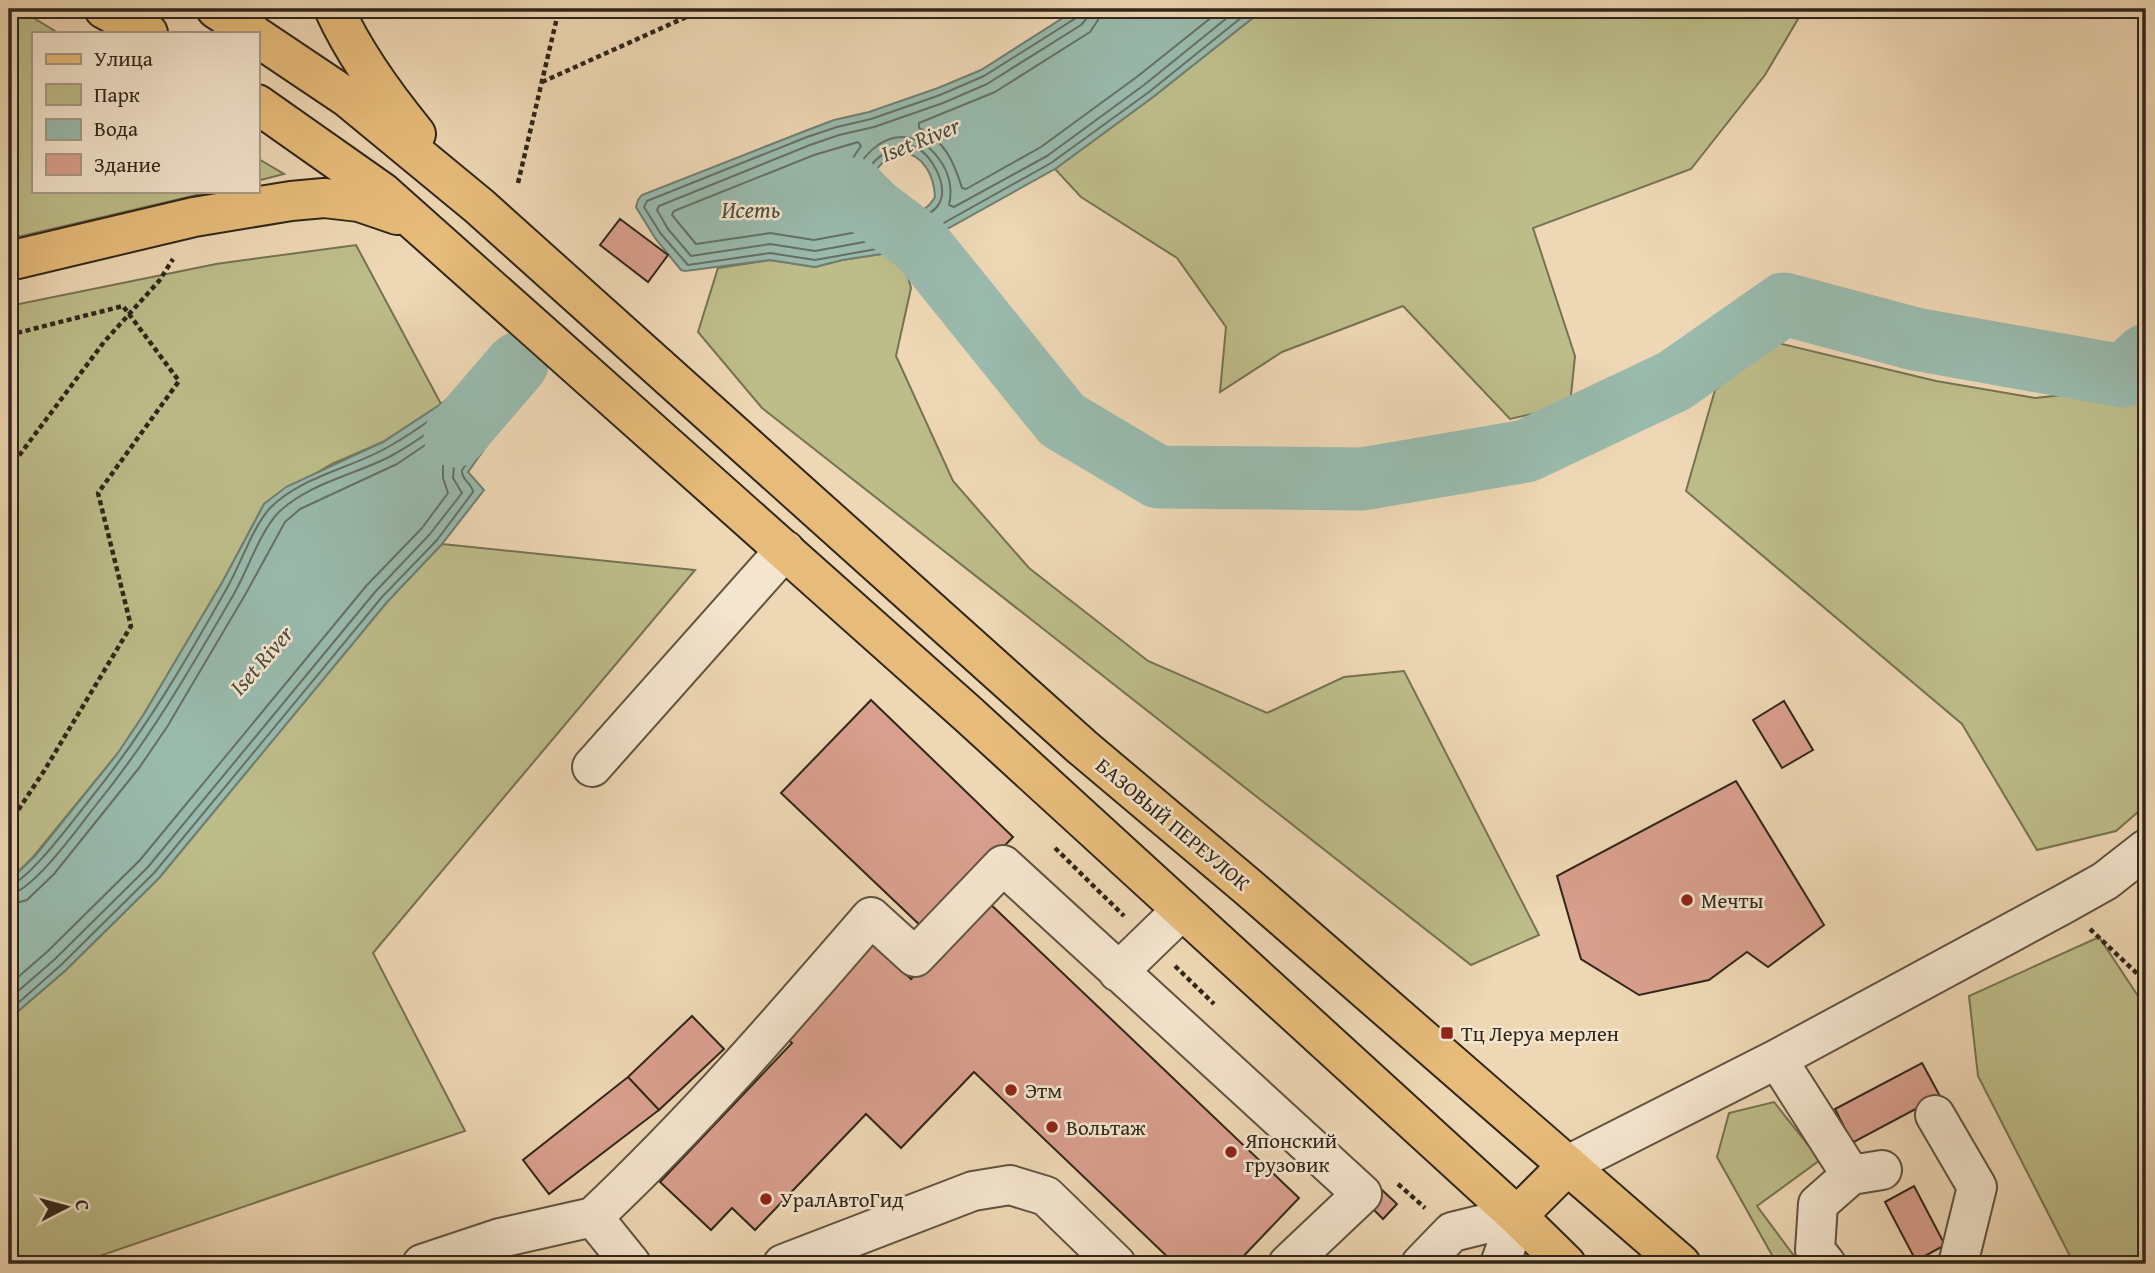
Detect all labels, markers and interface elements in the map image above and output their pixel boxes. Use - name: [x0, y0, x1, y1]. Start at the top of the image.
- legend: [32, 32, 259, 192]
- text: Улица: [94, 43, 153, 74]
- text: Парк: [94, 79, 140, 110]
- water label: Iset River: [876, 108, 966, 170]
- text: Вода: [94, 113, 138, 144]
- text: Здание: [94, 149, 161, 180]
- water label: Исеть: [722, 193, 780, 226]
- water label: Iset River: [222, 617, 301, 702]
- street label: БАЗОВЫЙ ПЕРЕУЛОК: [1089, 750, 1257, 898]
- place label: Мечты: [1701, 885, 1764, 916]
- marker: Мечты: [1679, 892, 1695, 908]
- place label: Тц Леруа мерлен: [1461, 1018, 1619, 1049]
- marker: Тц Леруа мерлен: [1439, 1025, 1455, 1041]
- place label: Этм: [1025, 1075, 1062, 1106]
- marker: Этм: [1003, 1082, 1019, 1098]
- place label: Вольтаж: [1066, 1112, 1146, 1143]
- marker: Вольтаж: [1044, 1119, 1060, 1135]
- place label: Японский грузовик: [1244, 1125, 1337, 1180]
- marker: Японский грузовик: [1223, 1144, 1239, 1160]
- north arrow: [32, 1172, 102, 1242]
- place label: УралАвтоГид: [780, 1184, 904, 1215]
- marker: УралАвтоГид: [758, 1191, 774, 1207]
- text: С: [68, 1198, 97, 1212]

